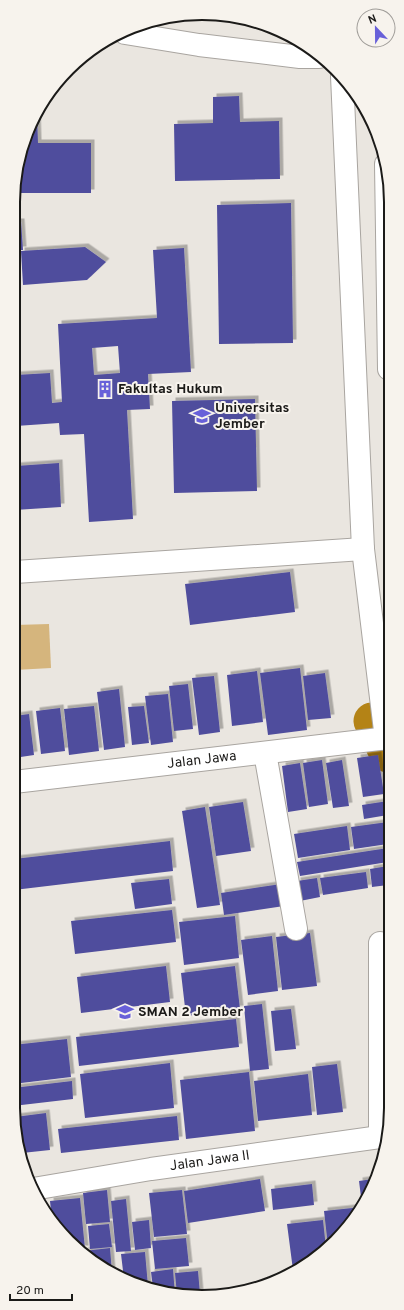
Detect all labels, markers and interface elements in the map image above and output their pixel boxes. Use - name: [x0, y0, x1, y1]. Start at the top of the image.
- north arrow: [356, 8, 396, 48]
- text: N: [366, 12, 379, 28]
- building icon: Fakultas Hukum: [95, 379, 115, 399]
- place label: Fakultas Hukum: [118, 381, 223, 398]
- place label: Universitas Jember: [215, 400, 289, 433]
- school or university icon: Universitas Jember: [192, 406, 212, 426]
- street label: Jalan Jawa: [166, 747, 237, 772]
- school or university icon: SMAN 2 Jember: [115, 1002, 135, 1022]
- place label: SMAN 2 Jember: [138, 1004, 243, 1021]
- street label: Jalan Jawa II: [169, 1147, 251, 1175]
- scale bar: [10, 1276, 72, 1302]
- text: 20 m: [16, 1283, 44, 1299]

